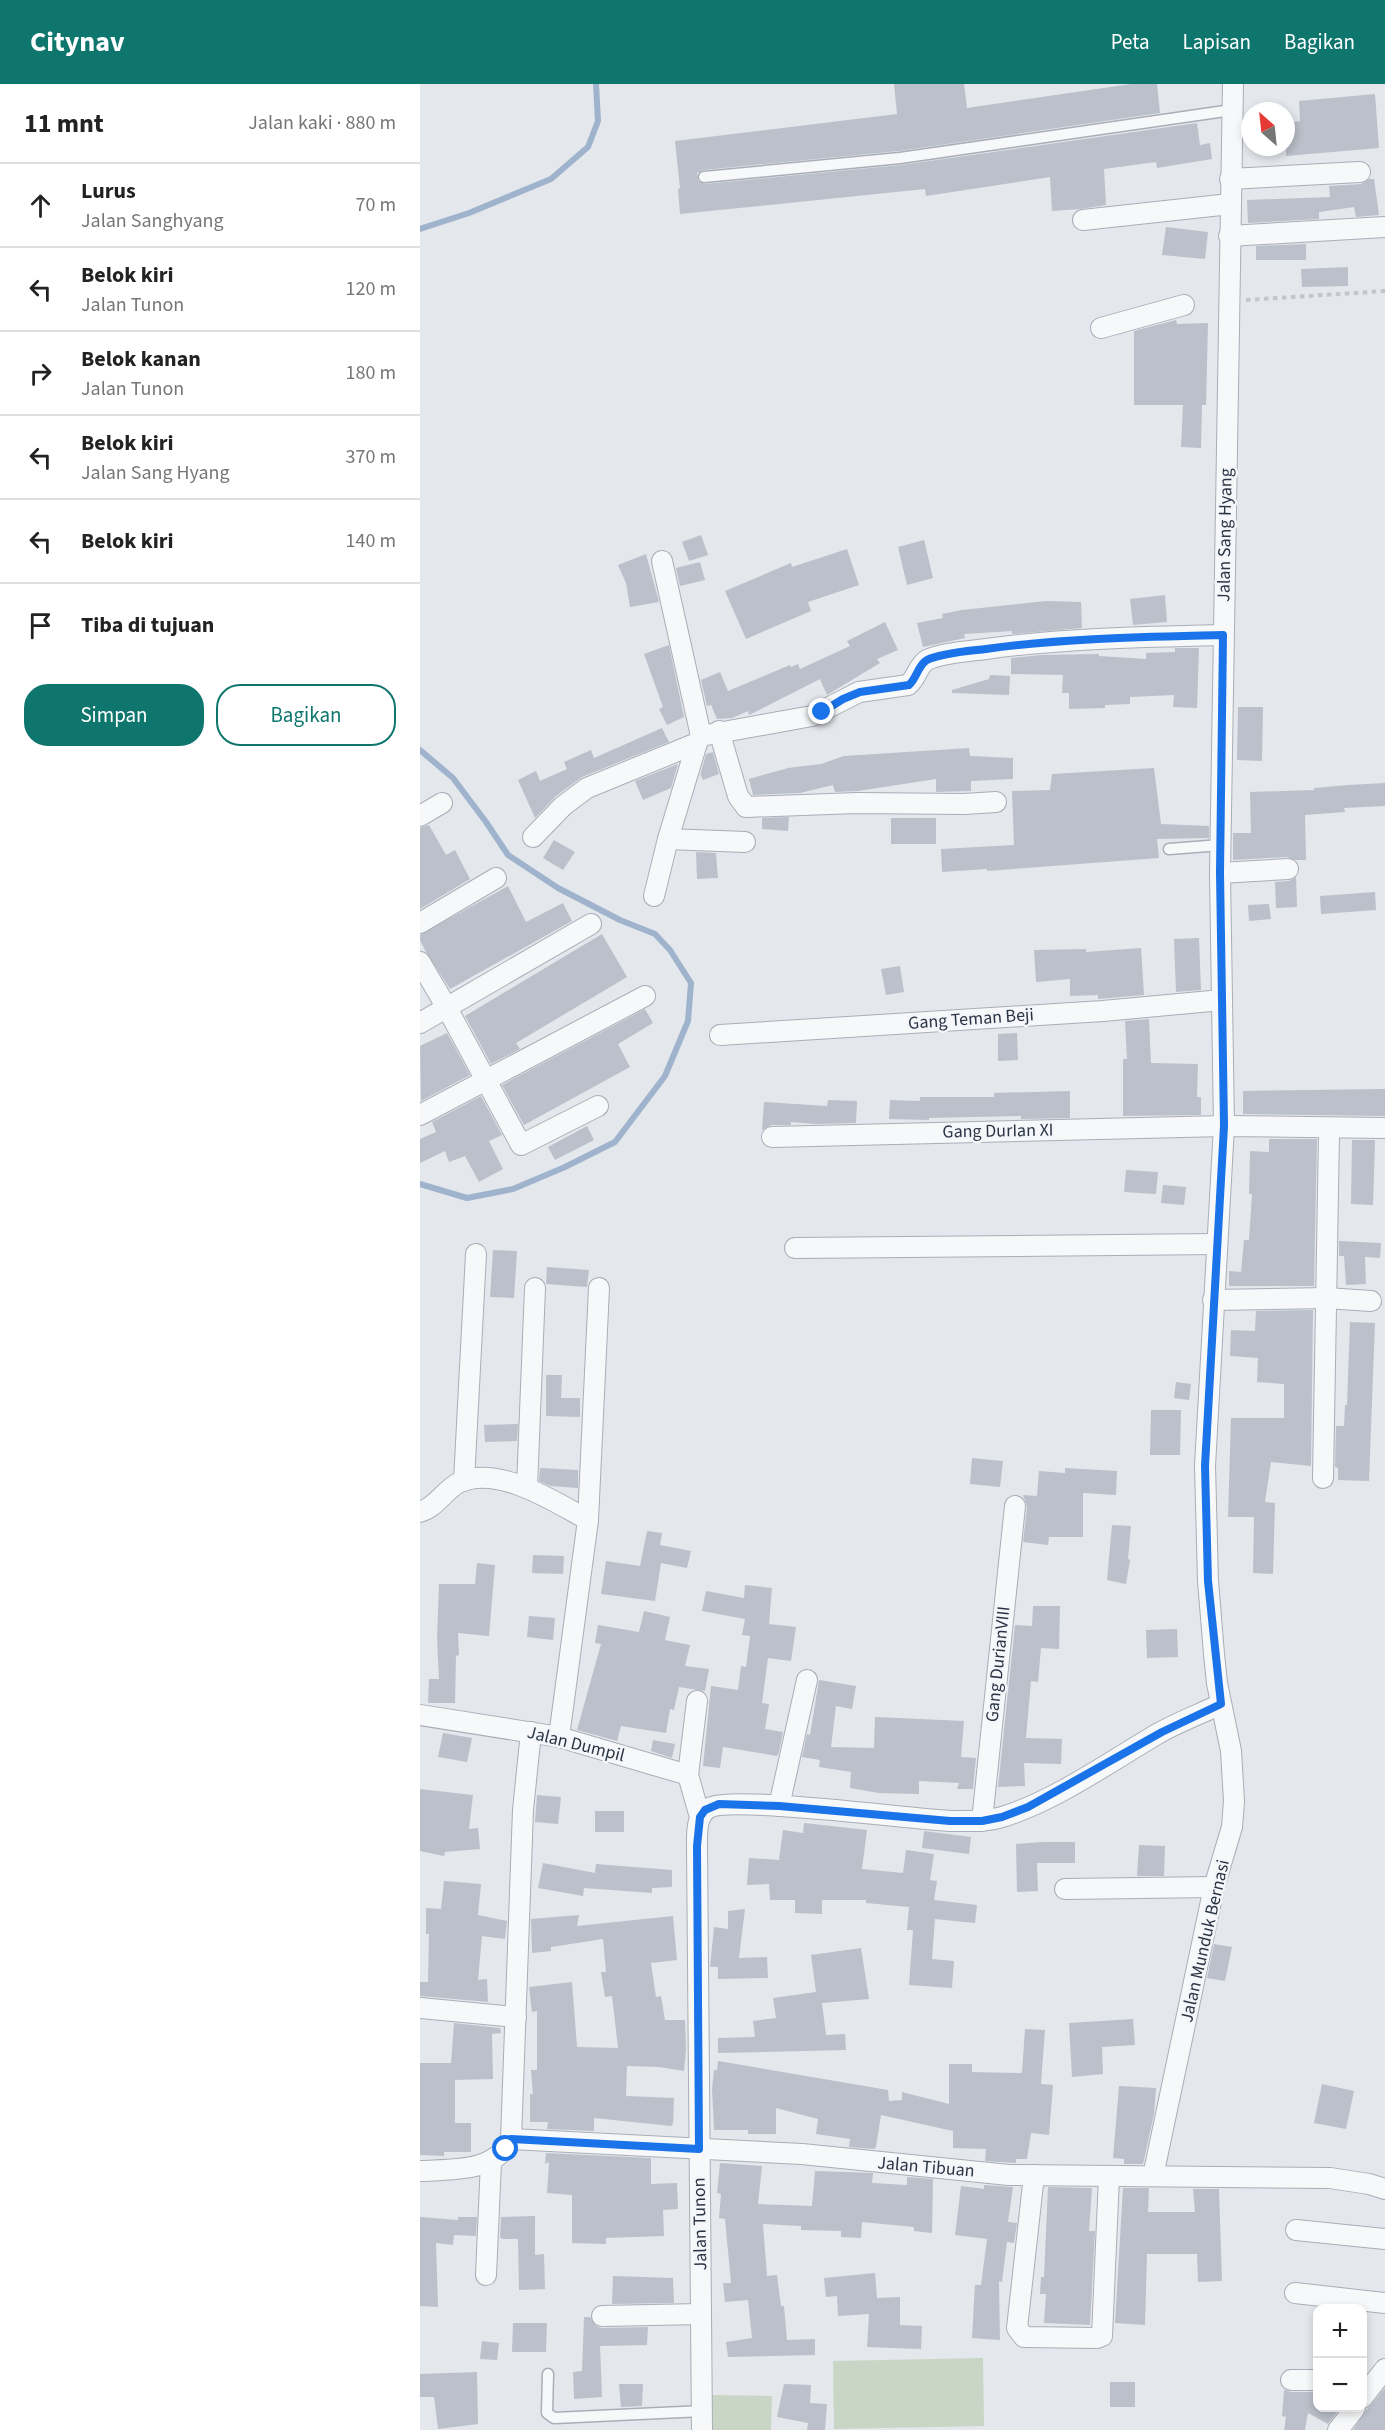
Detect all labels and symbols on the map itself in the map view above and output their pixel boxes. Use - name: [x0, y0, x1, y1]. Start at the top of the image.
- north arrow: [1241, 102, 1295, 156]
- street label: Jalan Sang Hyang: [1211, 468, 1239, 602]
- route end: [808, 698, 834, 724]
- street label: Gang Teman Beji: [907, 1002, 1035, 1036]
- street label: Gang DurIan XI: [942, 1118, 1054, 1144]
- street label: Gang DurianVIII: [979, 1605, 1017, 1723]
- street label: Jalan Dumpil: [525, 1720, 627, 1768]
- street label: Jalan Munduk Bernasi: [1174, 1857, 1236, 2025]
- route start: [492, 2135, 518, 2161]
- street label: Jalan Tibuan: [876, 2150, 976, 2184]
- street label: Jalan Tunon: [687, 2177, 713, 2271]

